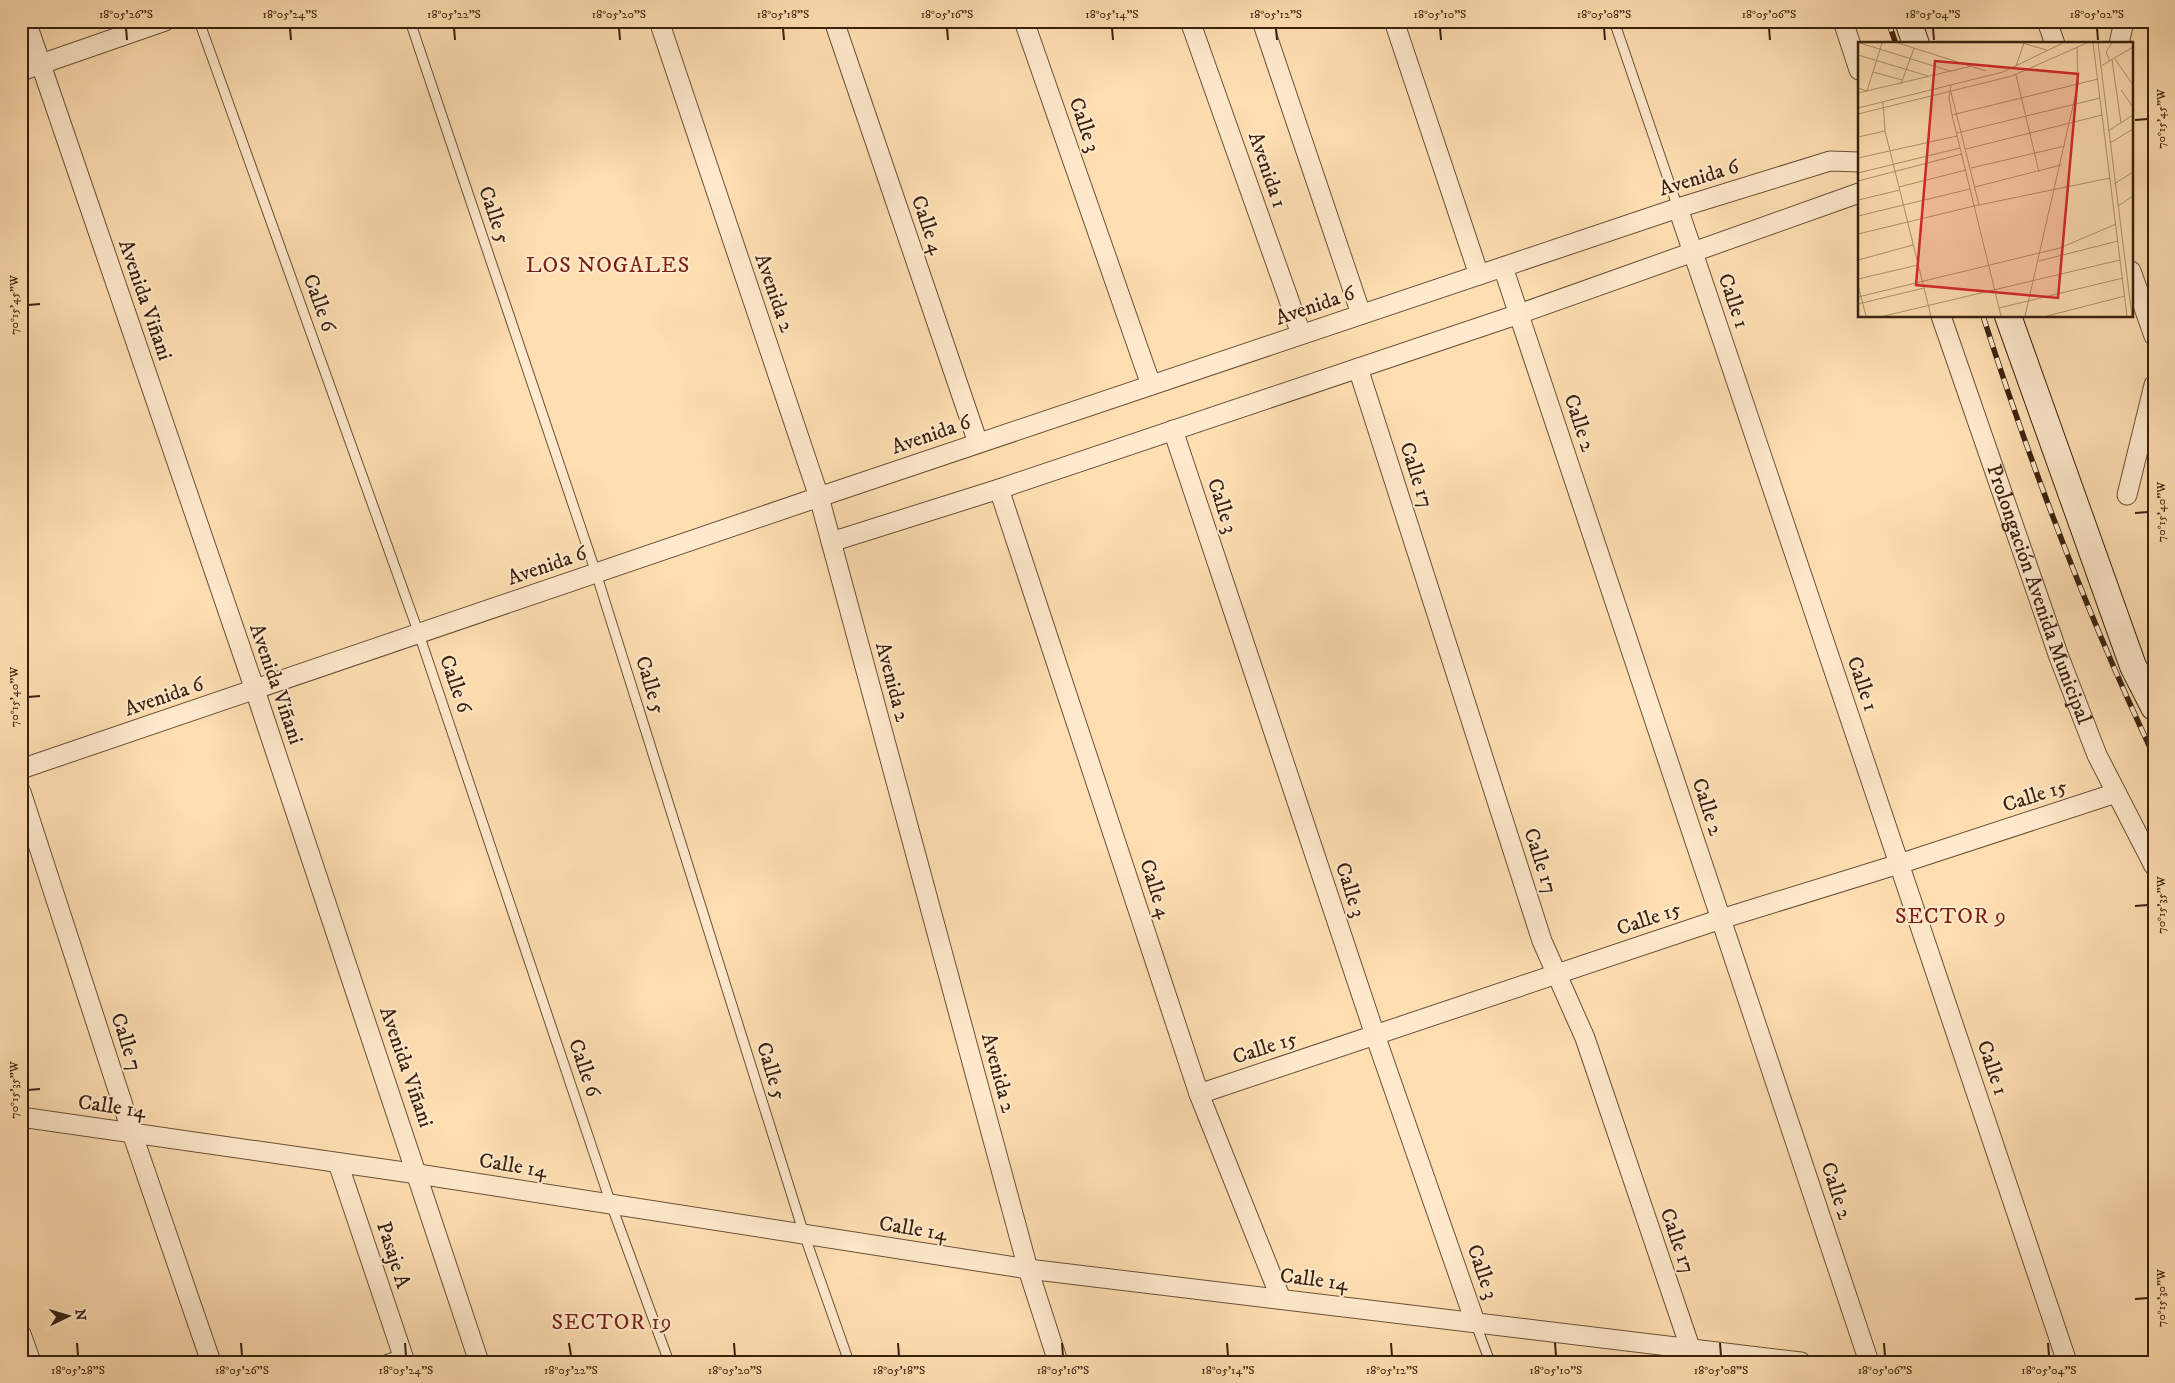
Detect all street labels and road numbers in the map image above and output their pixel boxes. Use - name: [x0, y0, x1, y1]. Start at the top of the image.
- street label: Calle 3: [1063, 94, 1105, 156]
- street label: Avenida 1: [1242, 128, 1292, 212]
- street label: Avenida 6: [1656, 153, 1743, 202]
- street label: Calle 5: [472, 183, 516, 247]
- street label: Calle 4: [905, 192, 949, 259]
- street label: Avenida Viñani: [112, 236, 178, 364]
- street label: Avenida 2: [748, 250, 800, 336]
- street label: Calle 1: [1712, 270, 1754, 332]
- street label: Calle 6: [297, 271, 342, 336]
- street label: Avenida 6: [1272, 280, 1359, 332]
- street label: Calle 2: [1558, 391, 1601, 456]
- street label: Avenida 6: [888, 409, 975, 461]
- street label: Calle 17: [1393, 439, 1439, 511]
- street label: Prolongación Avenida Municipal: [1980, 461, 2097, 729]
- street label: Calle 3: [1201, 475, 1243, 537]
- street label: Avenida 6: [504, 540, 591, 592]
- street label: Avenida Viñani: [243, 620, 309, 748]
- street label: Avenida 2: [869, 639, 915, 725]
- street label: Calle 6: [433, 652, 477, 717]
- street label: Calle 5: [629, 653, 671, 717]
- street label: Calle 1: [1841, 653, 1883, 715]
- street label: Avenida 6: [121, 671, 208, 723]
- street label: Calle 15: [1999, 773, 2071, 819]
- street label: Calle 2: [1686, 775, 1729, 840]
- street label: Calle 17: [1517, 825, 1563, 897]
- street label: Calle 4: [1133, 856, 1177, 923]
- street label: Calle 3: [1329, 859, 1371, 921]
- street label: Calle 15: [1613, 896, 1685, 942]
- street label: Avenida Viñani: [373, 1003, 439, 1131]
- street label: Calle 7: [104, 1010, 148, 1074]
- street label: Calle 15: [1229, 1025, 1301, 1071]
- street label: Avenida 2: [975, 1030, 1021, 1116]
- street label: Calle 6: [562, 1036, 606, 1101]
- street label: Calle 1: [1971, 1037, 2013, 1099]
- street label: Calle 5: [750, 1039, 792, 1103]
- street label: Calle 14: [76, 1089, 149, 1125]
- street label: Calle 14: [477, 1148, 550, 1184]
- street label: Calle 2: [1815, 1159, 1858, 1224]
- street label: Calle 17: [1654, 1205, 1700, 1277]
- street label: Calle 14: [877, 1211, 950, 1247]
- street label: Pasaje A: [370, 1218, 416, 1292]
- street label: Calle 3: [1461, 1241, 1503, 1303]
- street label: Calle 14: [1278, 1263, 1350, 1297]

